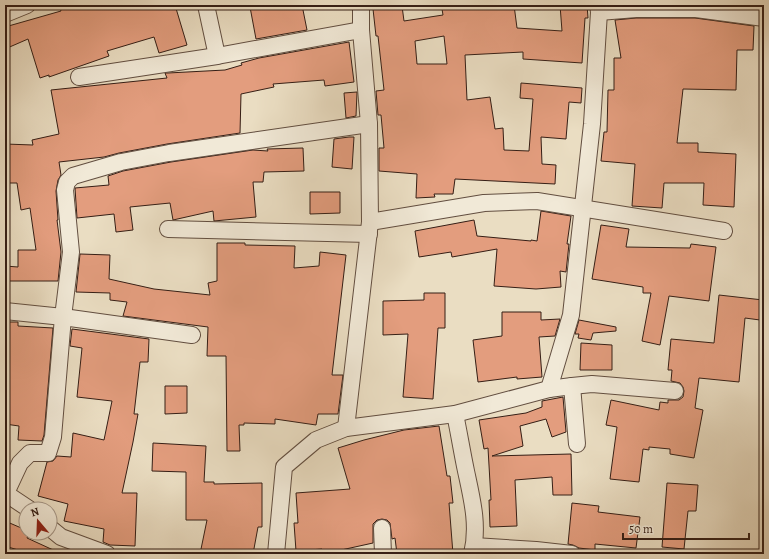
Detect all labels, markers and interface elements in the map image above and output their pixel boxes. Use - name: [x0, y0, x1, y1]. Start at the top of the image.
- north arrow: [18, 501, 58, 541]
- text: N: [29, 504, 41, 520]
- scale bar: [623, 515, 749, 541]
- text: 50 m: [629, 521, 653, 537]

